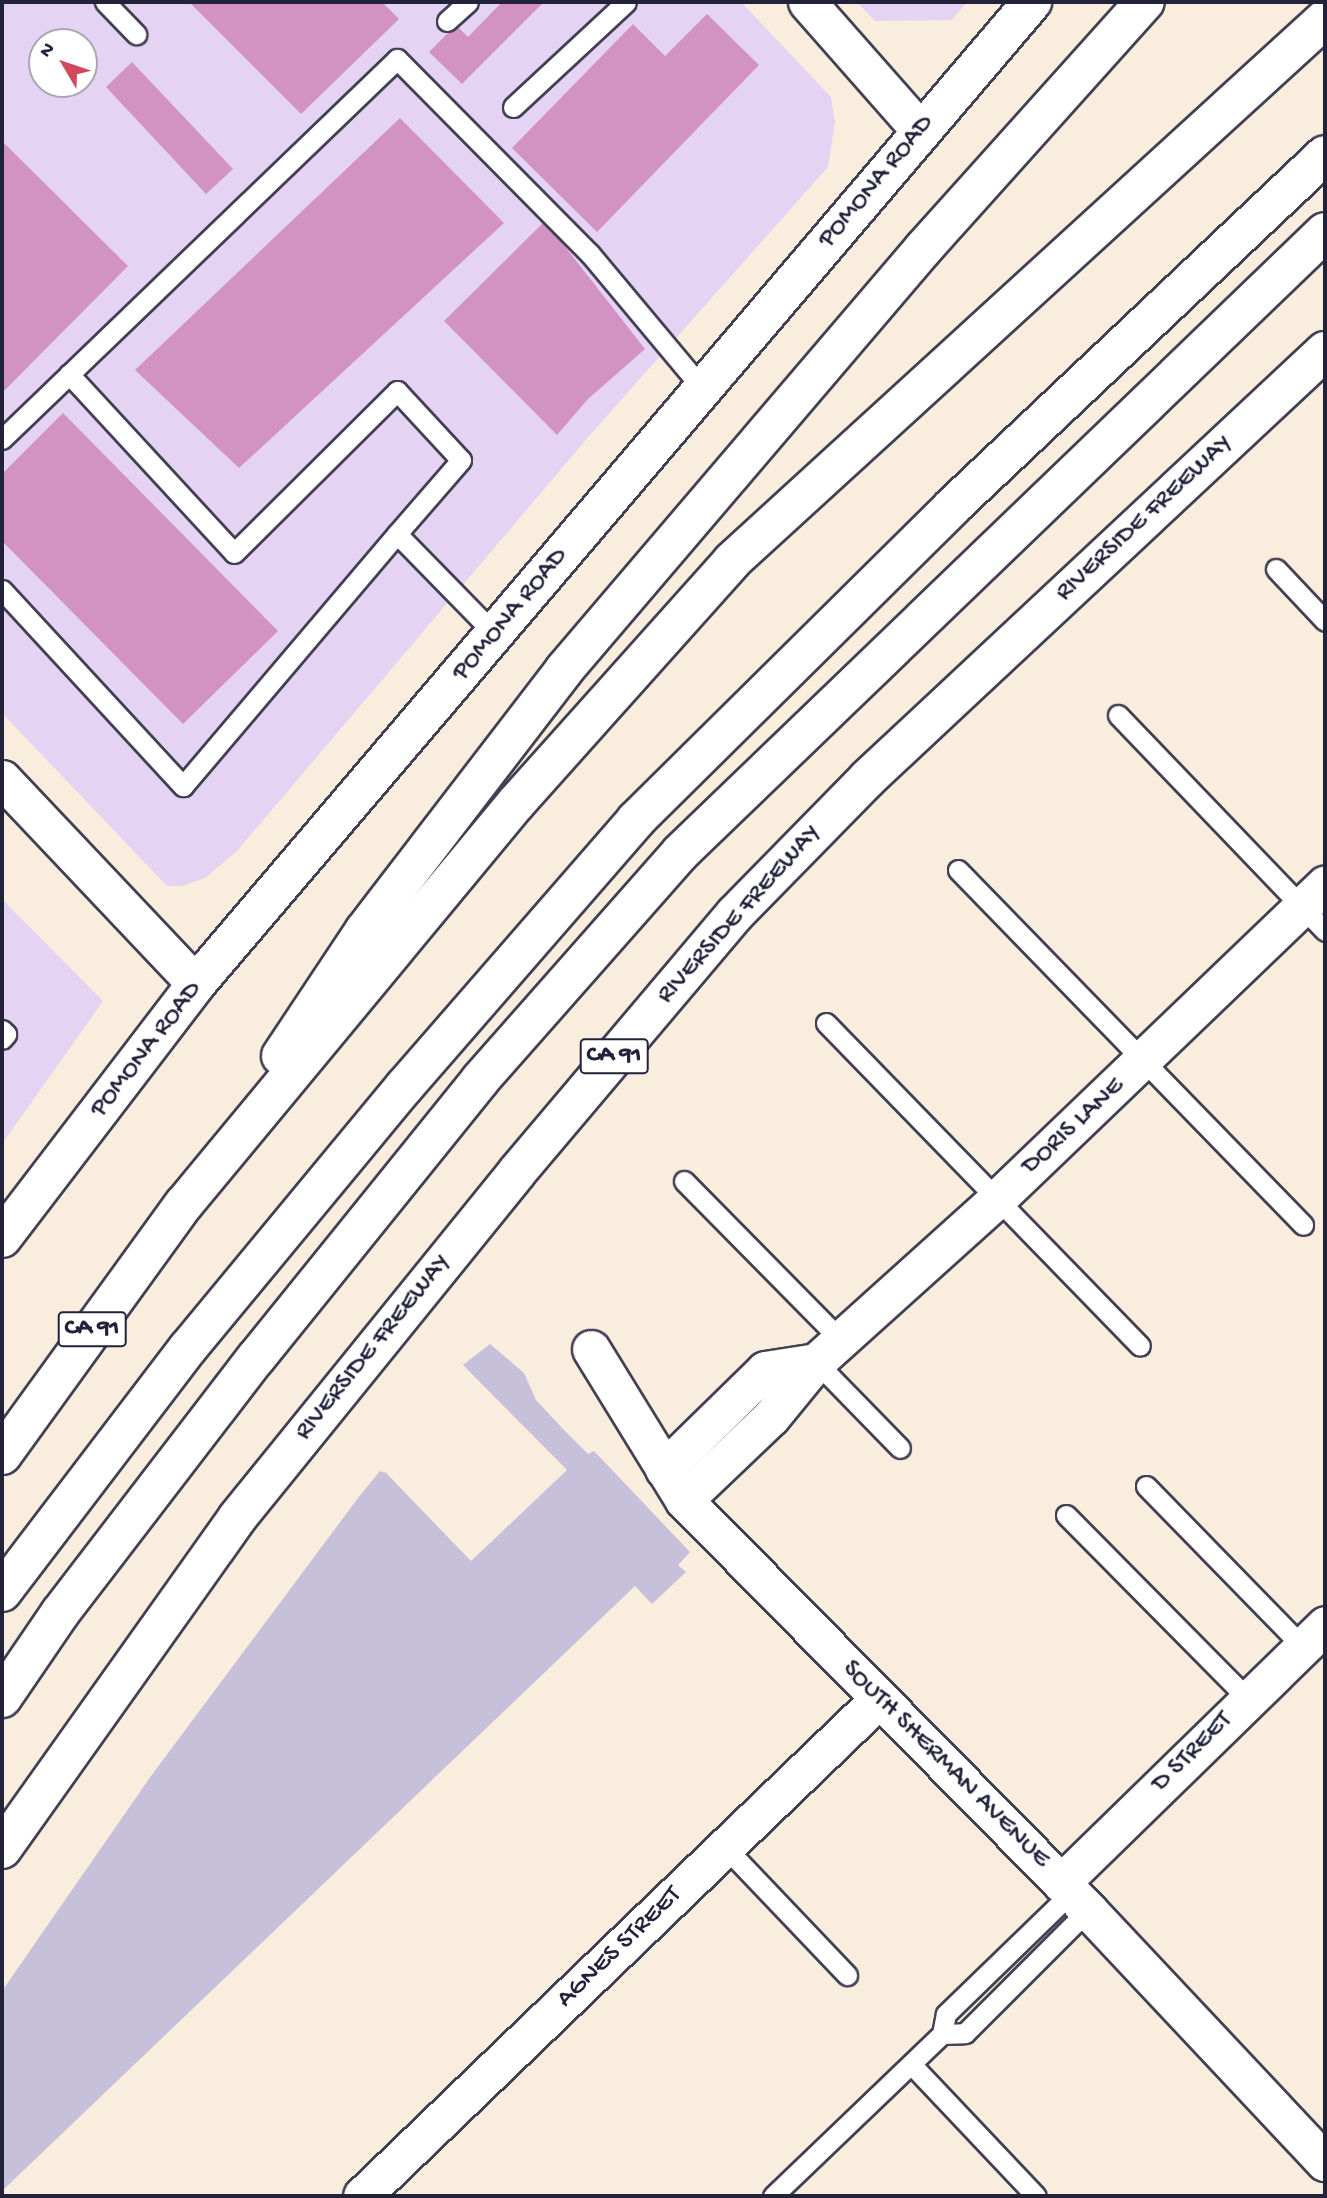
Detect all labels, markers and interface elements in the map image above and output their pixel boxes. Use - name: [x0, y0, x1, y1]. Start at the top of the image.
- north arrow: [28, 28, 98, 98]
- text: N: [35, 39, 61, 63]
- street label: POMONA ROAD: [812, 109, 942, 255]
- street label: RIVERSIDE FREEWAY: [1050, 429, 1240, 609]
- street label: POMONA ROAD: [446, 542, 576, 688]
- street label: RIVERSIDE FREEWAY: [651, 819, 829, 1011]
- street label: POMONA ROAD: [84, 976, 210, 1124]
- road number: CA 91: [579, 1036, 649, 1076]
- street label: DORIS LANE: [1016, 1072, 1132, 1182]
- street label: RIVERSIDE FREEWAY: [289, 1249, 459, 1447]
- road number: CA 91: [57, 1308, 127, 1350]
- street label: SOUTH SHERMAN AVENUE: [835, 1655, 1055, 1875]
- street label: D STREET: [1146, 1706, 1240, 1800]
- street label: AGNES STREET: [551, 1881, 689, 2015]

